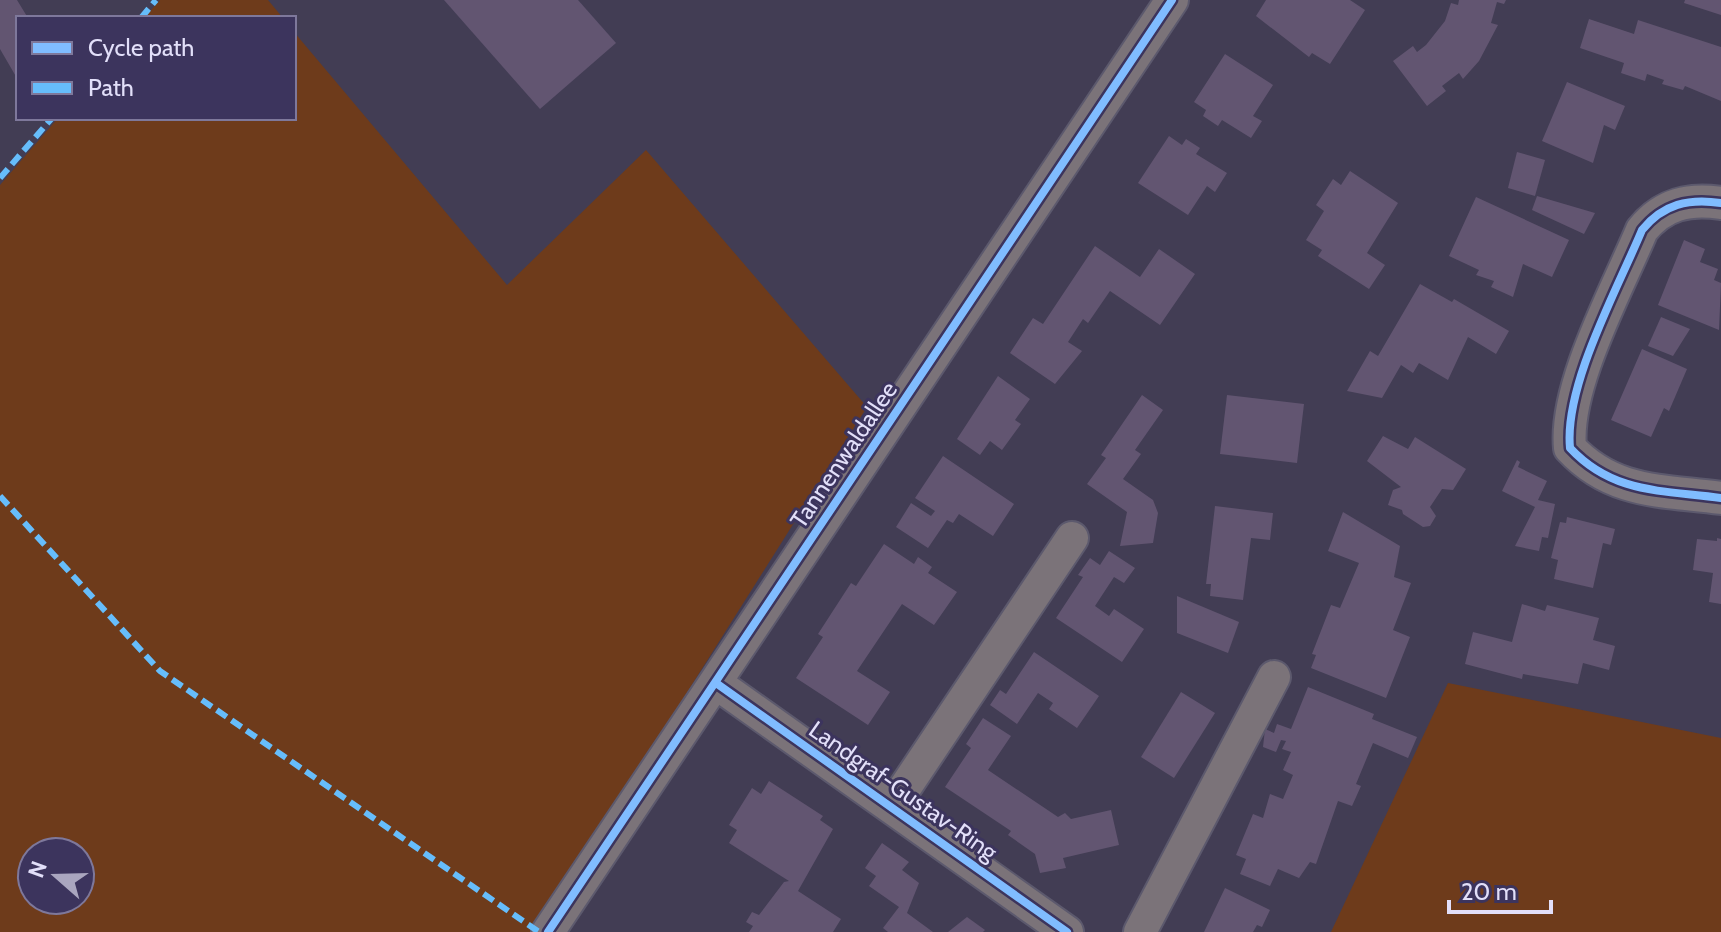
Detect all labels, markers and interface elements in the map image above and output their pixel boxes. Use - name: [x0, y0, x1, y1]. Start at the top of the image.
- legend: [16, 16, 296, 120]
- text: Cycle path: [88, 33, 194, 62]
- text: Path: [88, 73, 134, 102]
- street label: Tannenwaldallee: [784, 376, 903, 533]
- street label: Landgraf-Gustav-Ring: [804, 715, 1004, 867]
- north arrow: [16, 836, 96, 916]
- text: N: [22, 857, 53, 881]
- scale bar: [1449, 864, 1551, 914]
- text: 20 m: [1461, 877, 1517, 906]

